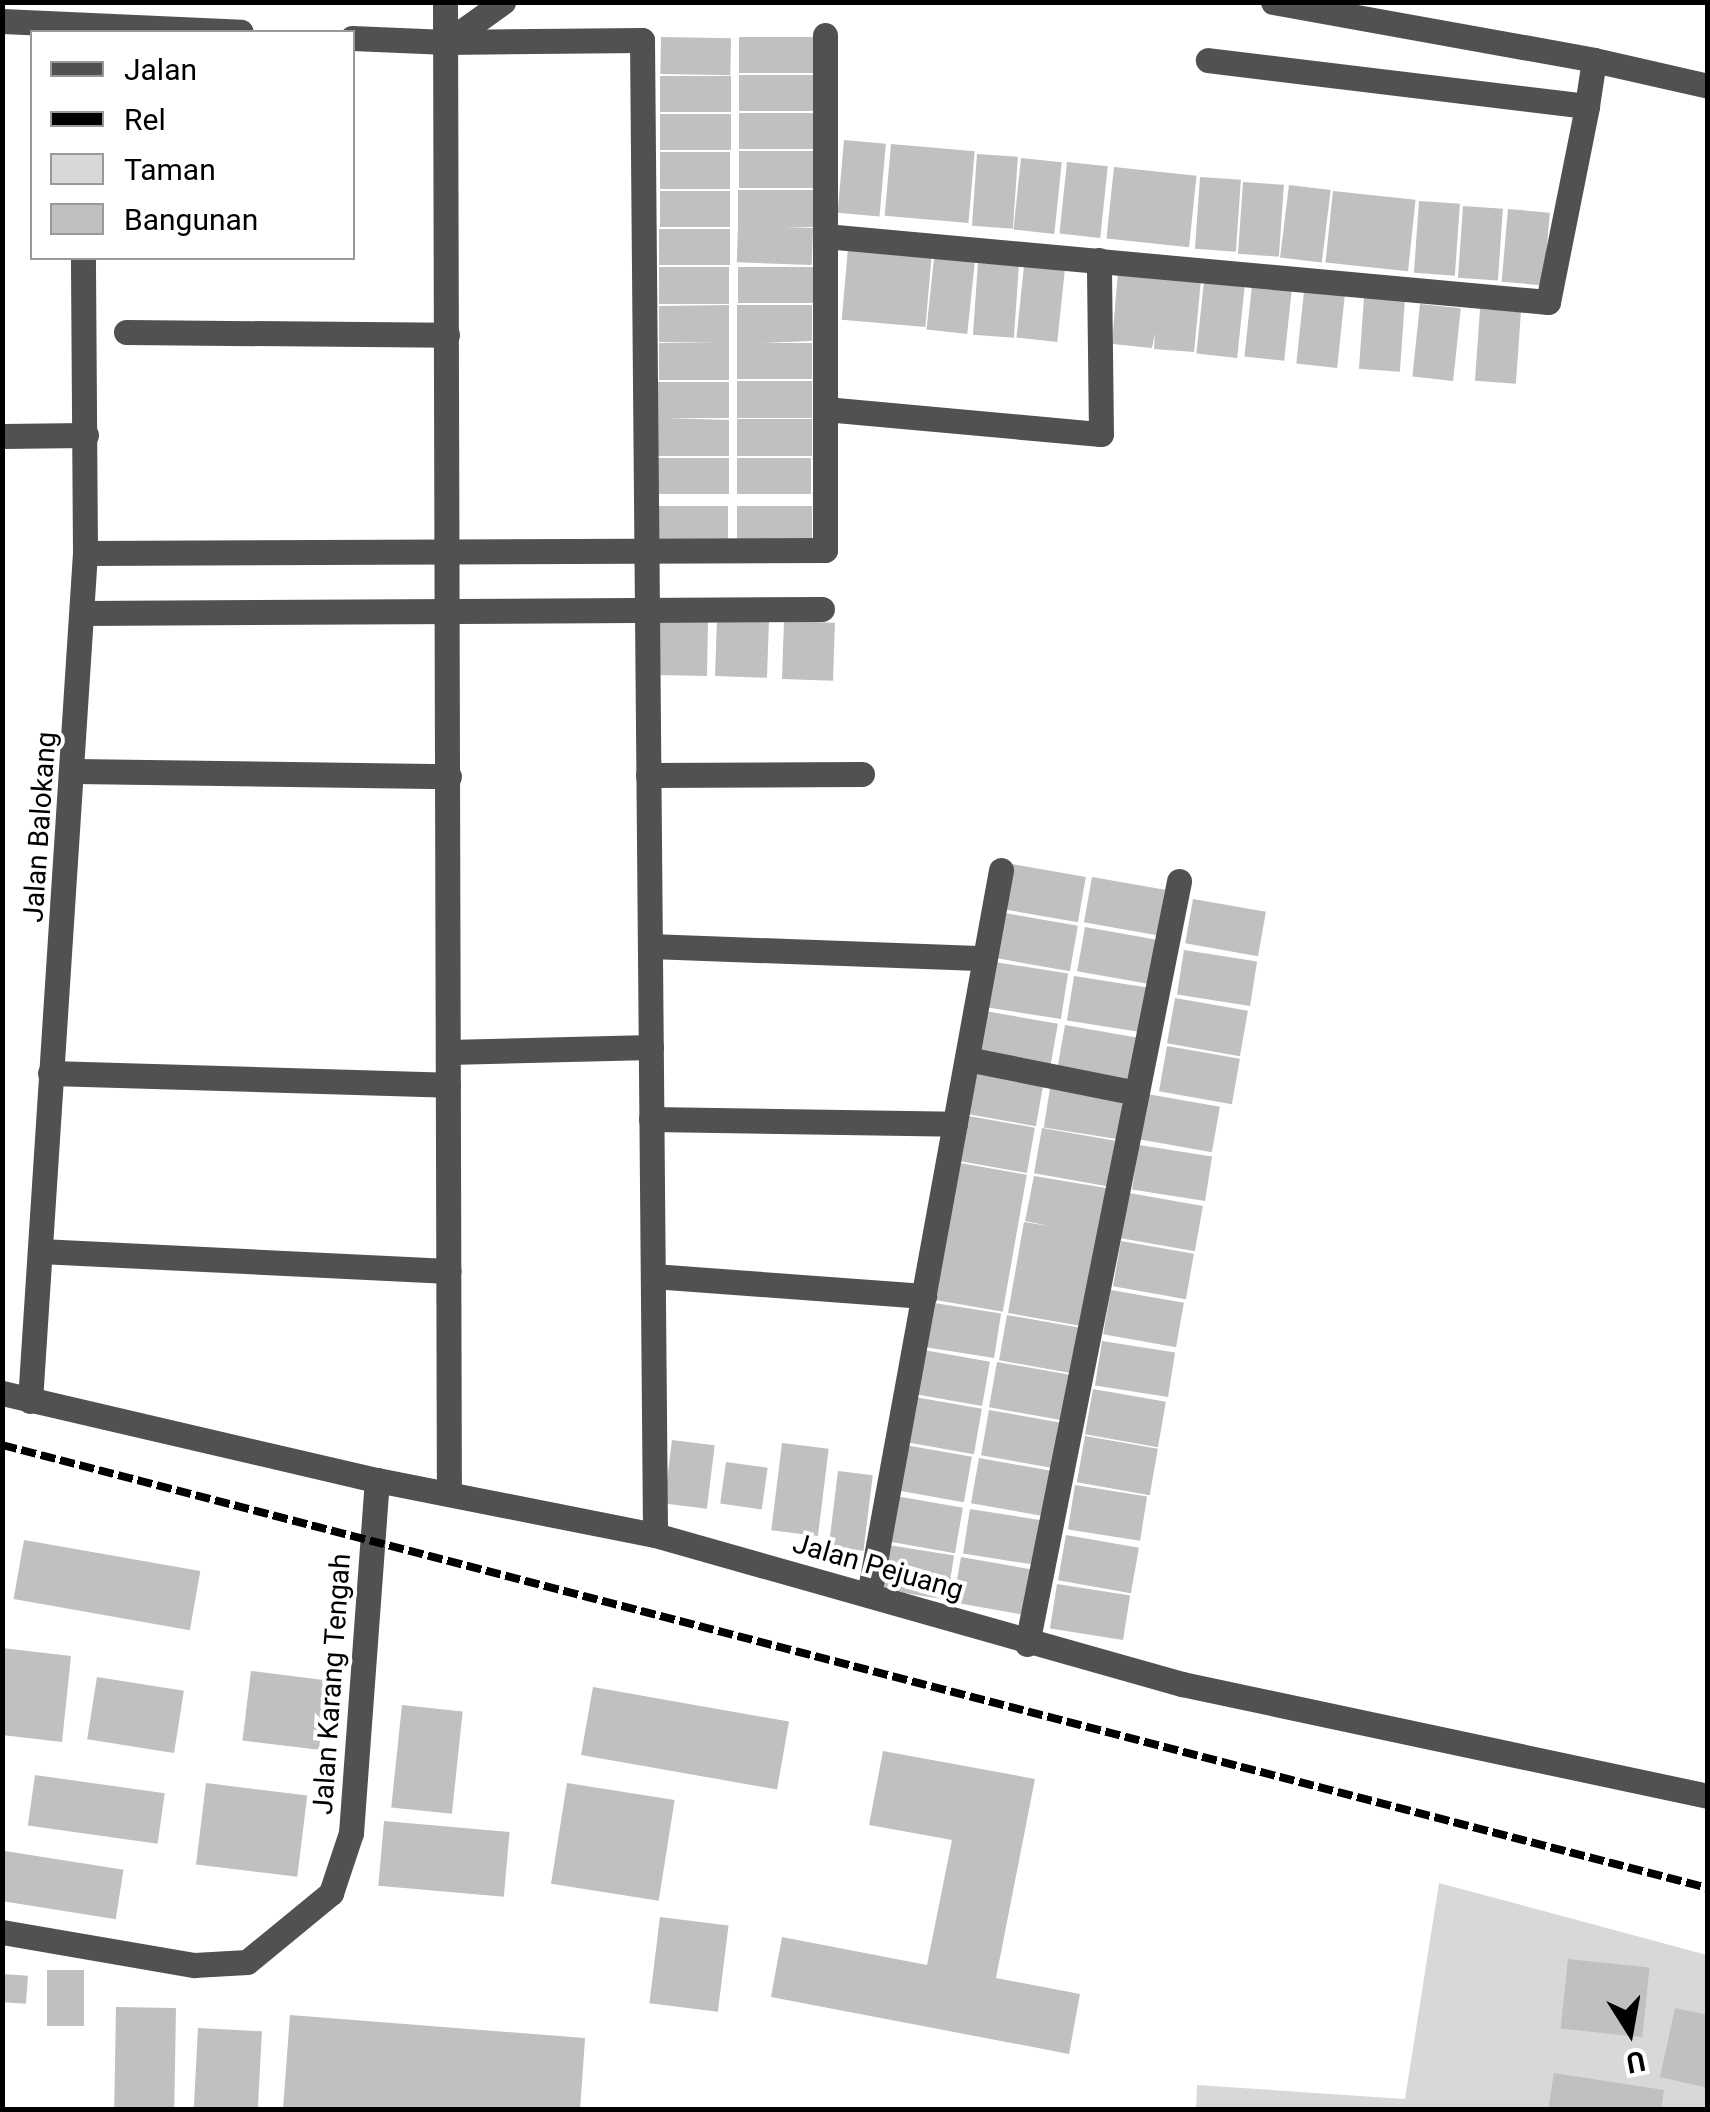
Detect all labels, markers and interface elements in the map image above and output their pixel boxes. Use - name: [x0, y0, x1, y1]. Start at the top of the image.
- legend: [30, 30, 355, 260]
- text: Jalan: [124, 52, 197, 87]
- text: Rel: [124, 102, 166, 137]
- text: Taman: [124, 152, 216, 187]
- text: Bangunan: [124, 202, 258, 237]
- street label: Jalan Balokang: [17, 730, 63, 924]
- street label: Jalan Pejuang: [789, 1527, 967, 1607]
- street label: Jalan Karang Tengah: [306, 1552, 358, 1816]
- north arrow: [1580, 1982, 1680, 2082]
- text: U: [1624, 2044, 1648, 2080]

